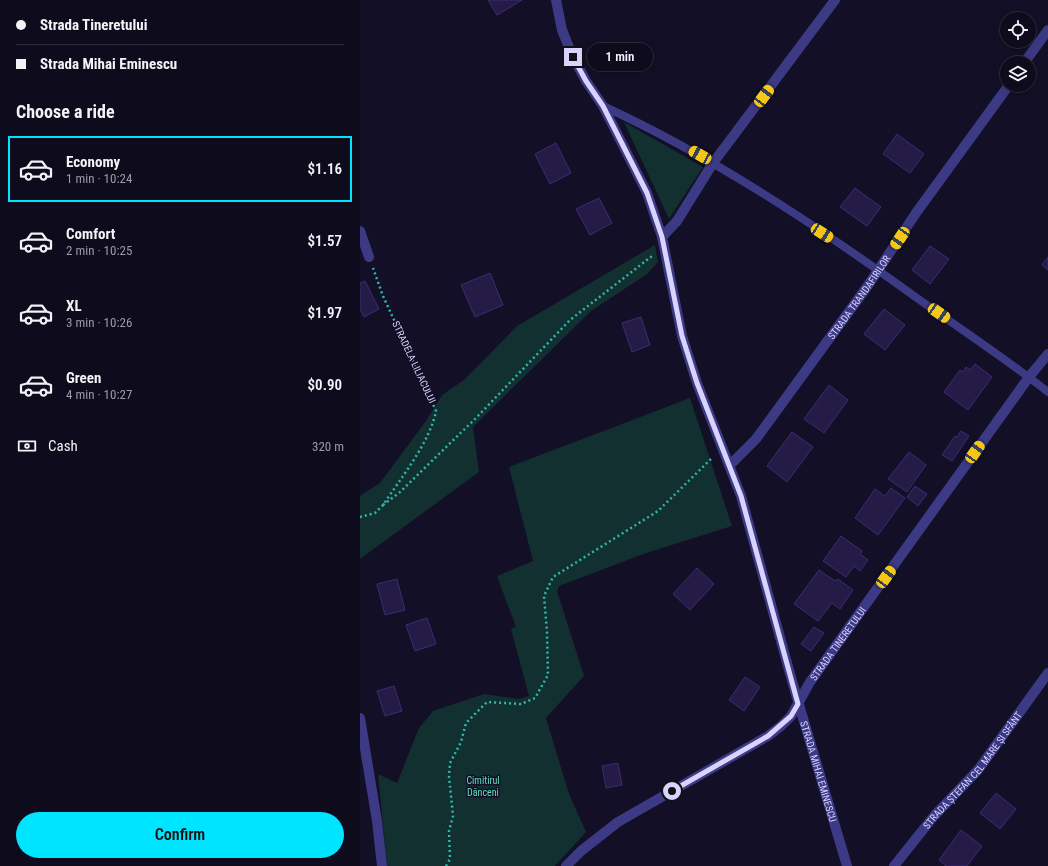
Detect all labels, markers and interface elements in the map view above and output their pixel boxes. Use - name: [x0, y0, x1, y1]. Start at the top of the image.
- map controls: [1000, 12, 1036, 92]
- button: locate: [1000, 12, 1036, 48]
- text: Strada Tineretului: [40, 16, 147, 34]
- callout: 1 min: [587, 43, 653, 71]
- route end: [564, 48, 582, 66]
- text: 1 min: [606, 49, 634, 64]
- text: Strada Mihai Eminescu: [40, 55, 177, 73]
- button: layers: [1000, 56, 1036, 92]
- car: [752, 83, 776, 109]
- text: Choose a ride: [16, 101, 115, 122]
- car: [687, 144, 713, 166]
- icon: car: [18, 151, 54, 187]
- text: Economy: [66, 153, 120, 171]
- text: $1.16: [308, 160, 342, 178]
- text: 1 min · 10:24: [66, 171, 132, 186]
- car: [809, 221, 835, 245]
- icon: car: [18, 223, 54, 259]
- text: Comfort: [66, 225, 115, 243]
- car: [888, 225, 912, 251]
- text: $1.57: [308, 232, 342, 250]
- text: 2 min · 10:25: [66, 243, 132, 258]
- street label: STRADA TRANDAFIRILOR: [825, 253, 892, 341]
- icon: car: [18, 295, 54, 331]
- text: XL: [66, 297, 82, 315]
- car: [926, 301, 952, 325]
- text: $1.97: [308, 304, 342, 322]
- text: 3 min · 10:26: [66, 315, 132, 330]
- street label: STRADELA LILIACULUI: [390, 319, 438, 405]
- icon: car: [18, 367, 54, 403]
- text: Green: [66, 369, 101, 387]
- text: $0.90: [308, 376, 342, 394]
- text: 4 min · 10:27: [66, 387, 132, 402]
- icon: cash: [16, 435, 38, 457]
- text: Cash: [48, 437, 78, 455]
- text: 320 m: [312, 439, 344, 454]
- car: [963, 439, 987, 465]
- car: [874, 564, 898, 590]
- street label: STRADA TINERETULUI: [808, 605, 868, 682]
- street label: STRADA ȘTEFAN CEL MARE ȘI SFÂNT: [921, 709, 1024, 831]
- street label: STRADA MIHAI EMINESCU: [799, 720, 839, 824]
- park label: Cimitirul Dănceni: [466, 775, 500, 798]
- route start: [663, 782, 681, 800]
- button: Confirm: [16, 812, 344, 858]

